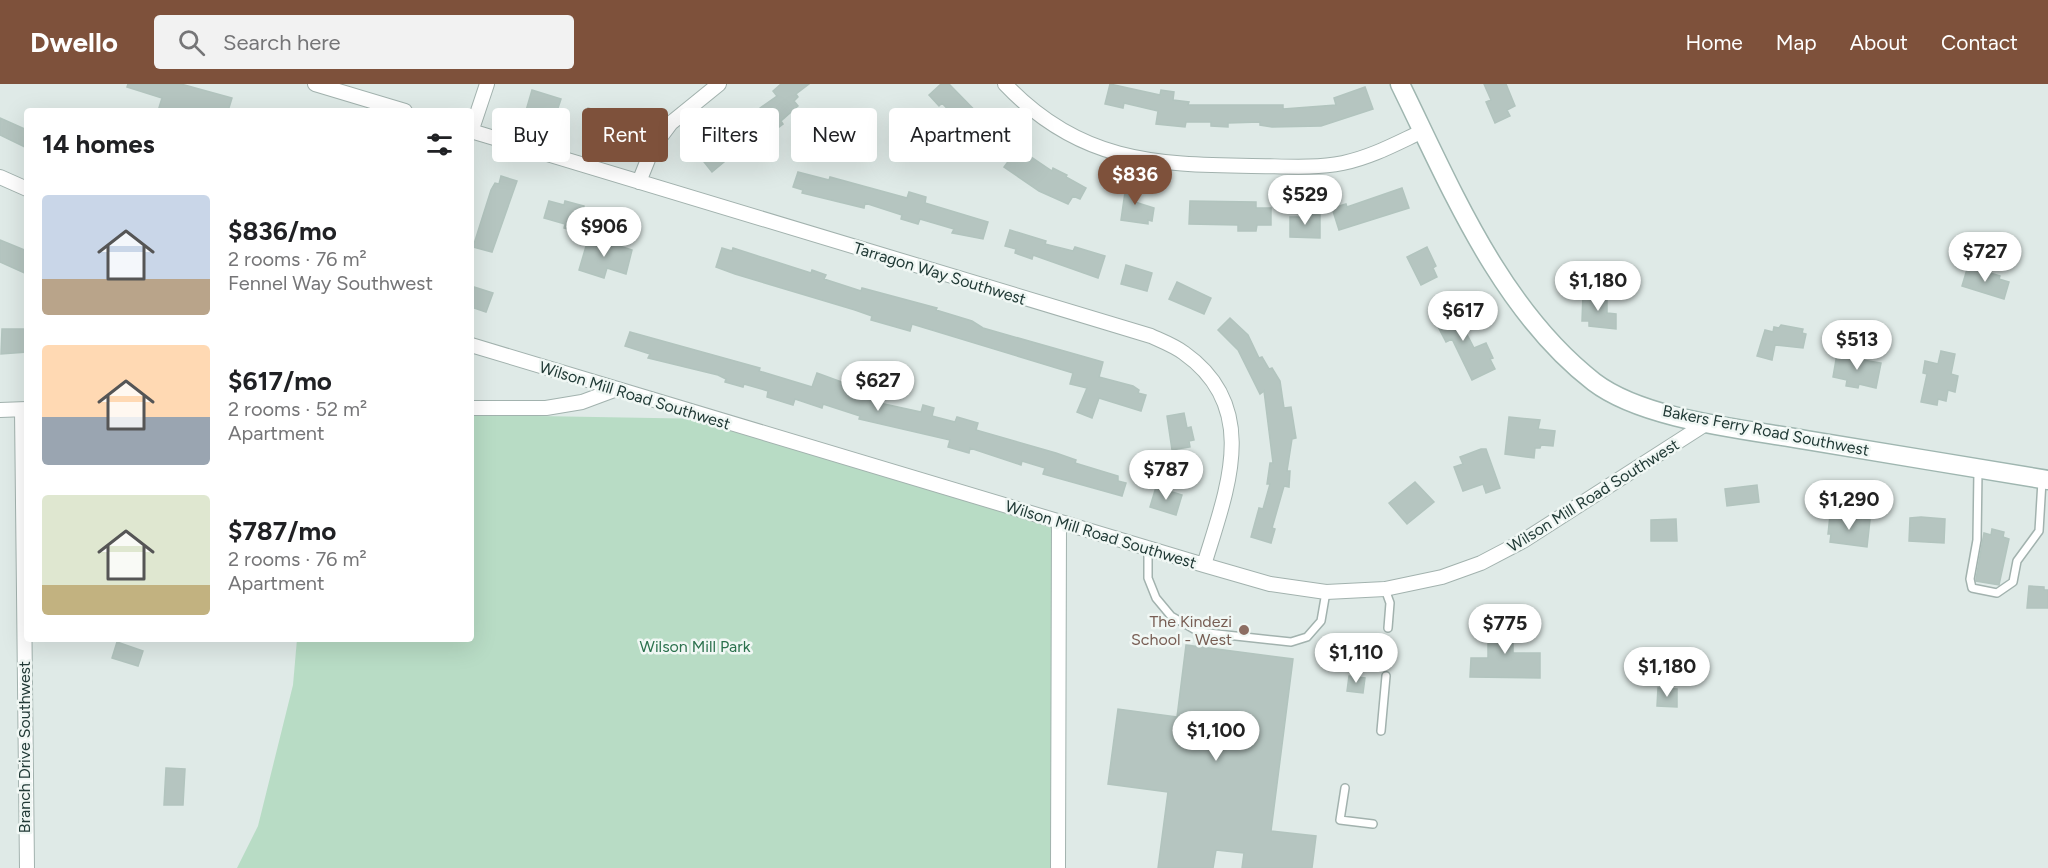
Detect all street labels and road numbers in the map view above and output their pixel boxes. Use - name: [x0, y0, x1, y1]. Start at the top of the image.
- street label: Tarragon Way Southwest: [851, 238, 1028, 309]
- street label: Wilson Mill Road Southwest: [537, 357, 733, 434]
- street label: Bakers Ferry Road Southwest: [1661, 401, 1871, 460]
- street label: Wilson Mill Road Southwest: [1504, 435, 1683, 556]
- street label: Wilson Mill Road Southwest: [1003, 496, 1199, 573]
- street label: Branch Drive Southwest: [15, 661, 34, 833]

